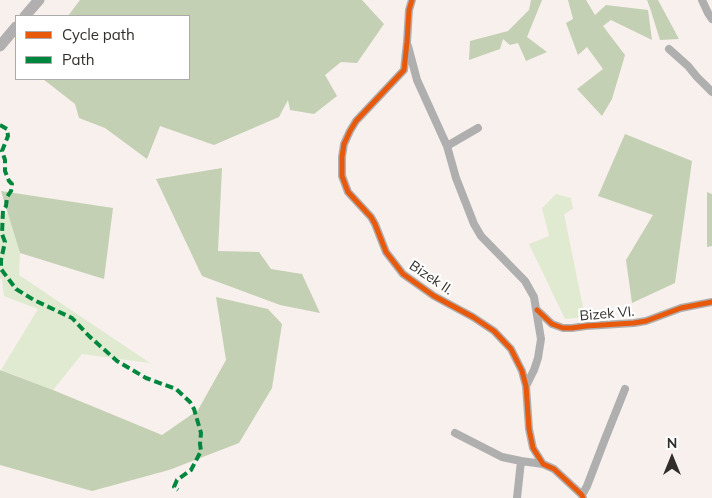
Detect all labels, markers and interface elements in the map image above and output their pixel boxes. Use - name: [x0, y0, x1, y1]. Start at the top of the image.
- legend: [15, 15, 190, 80]
- text: Cycle path: [62, 25, 135, 44]
- text: Path: [62, 50, 94, 69]
- street label: Bizek II.: [406, 257, 456, 299]
- street label: Bizek VI.: [579, 303, 635, 325]
- north arrow: [647, 433, 697, 483]
- text: N: [667, 434, 677, 452]

